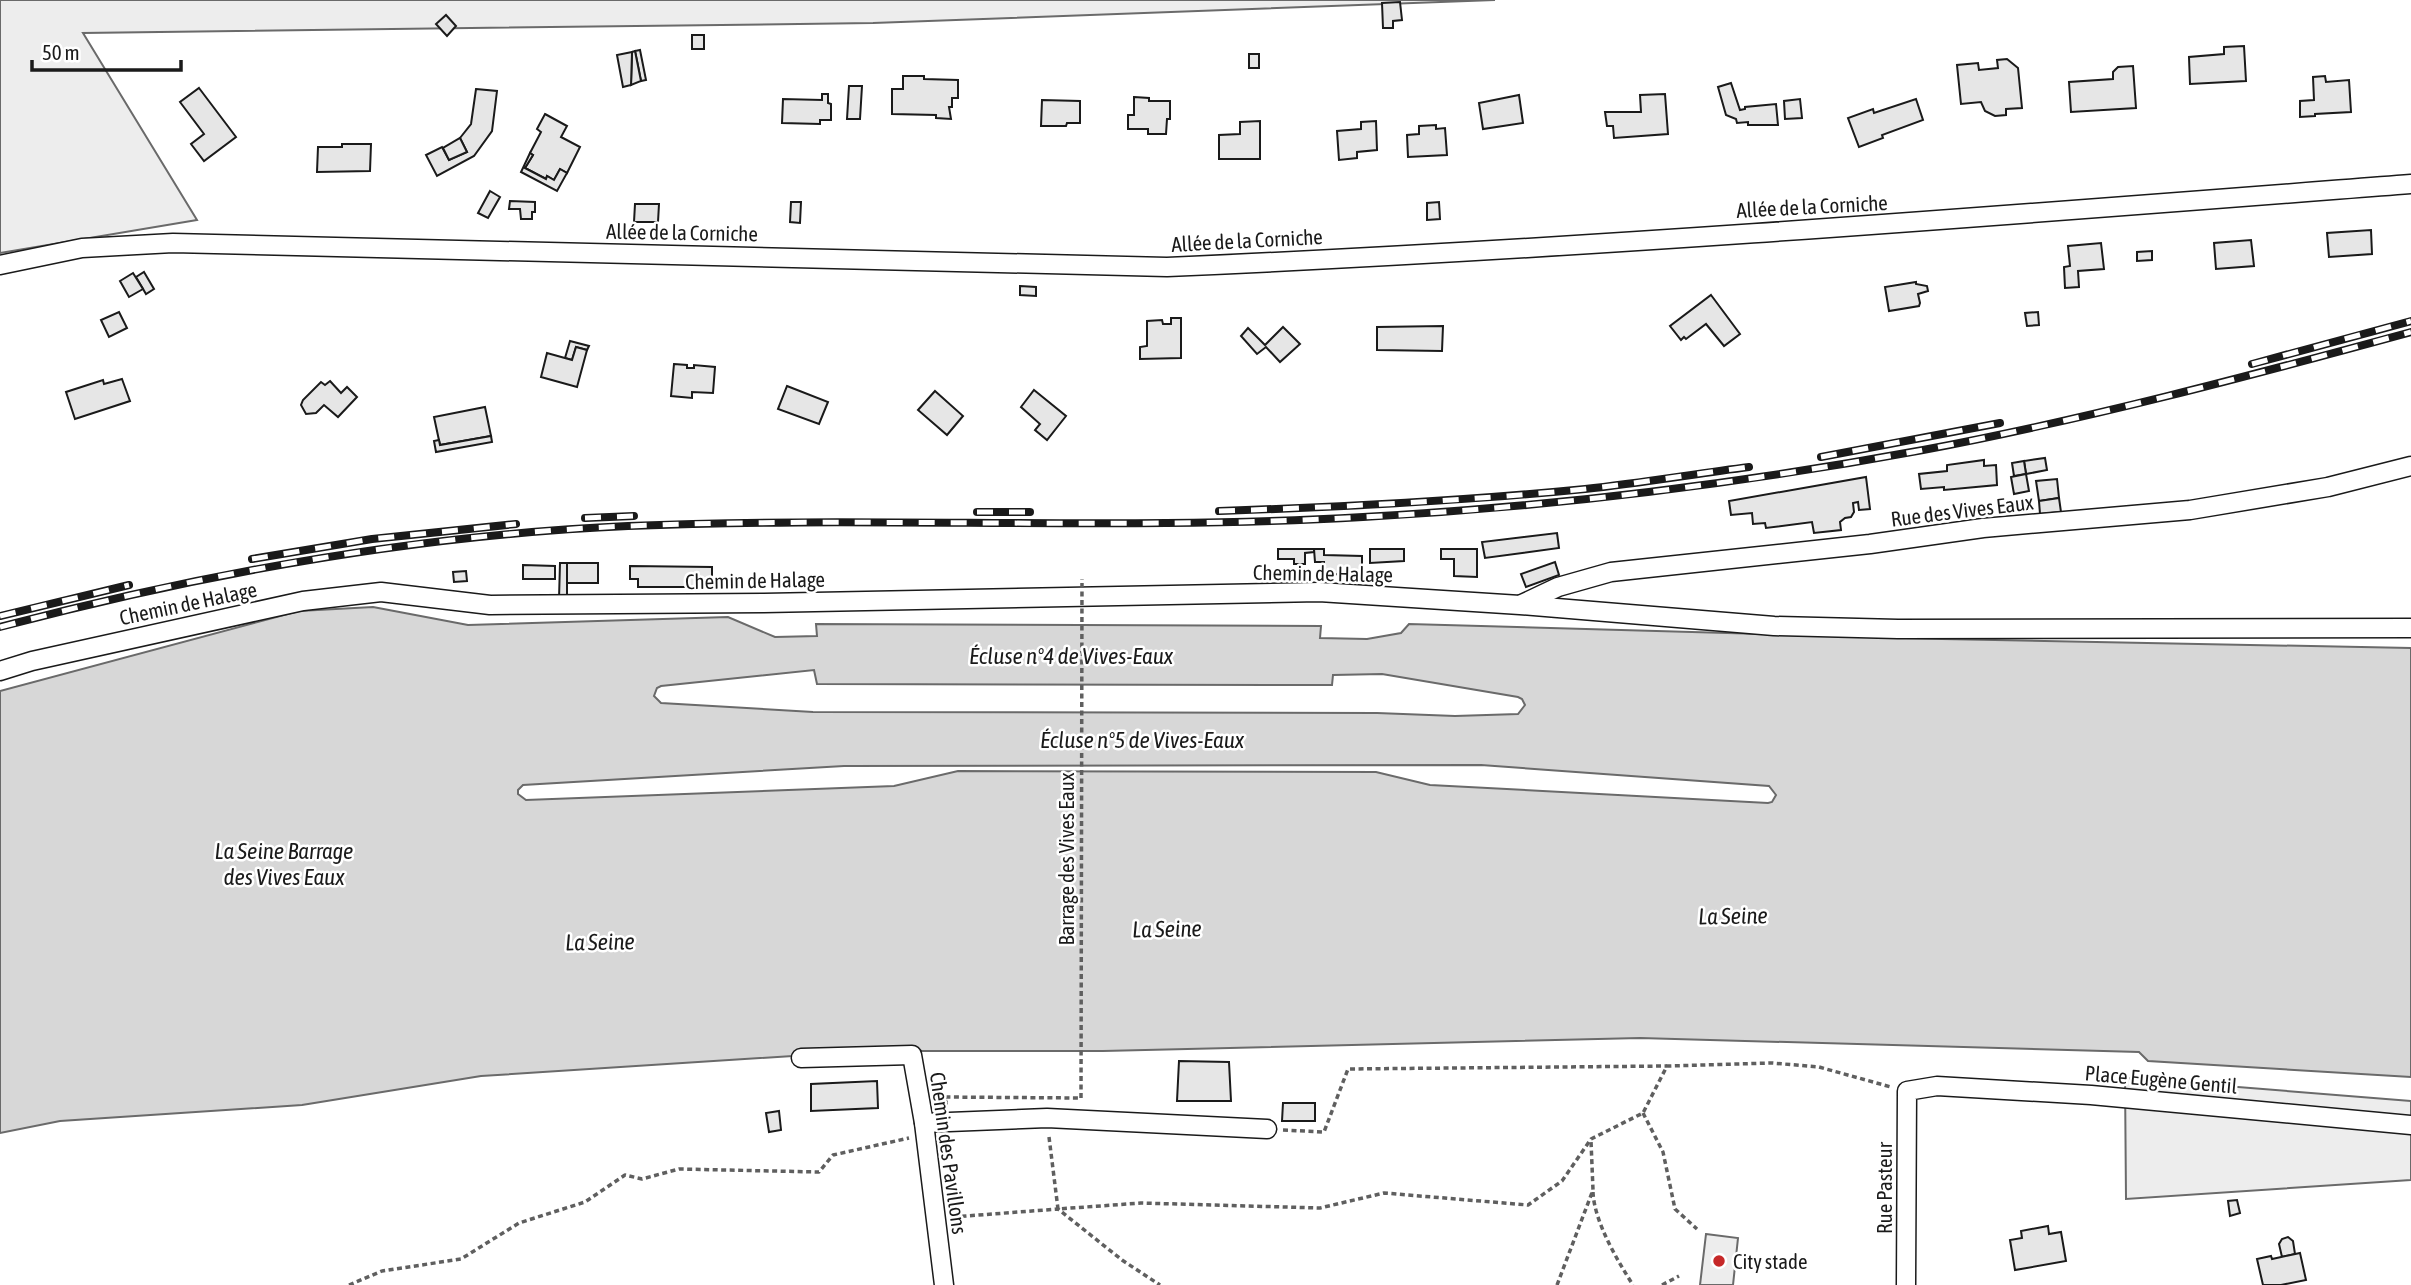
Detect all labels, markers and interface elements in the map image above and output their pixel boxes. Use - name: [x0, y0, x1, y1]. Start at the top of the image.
- scale bar: [32, 28, 180, 72]
- text: 50 m: [42, 40, 80, 64]
- street label: Allée de la Corniche: [1736, 190, 1888, 222]
- street label: Allée de la Corniche: [606, 219, 758, 245]
- street label: Allée de la Corniche: [1171, 224, 1323, 256]
- street label: Rue des Vives Eaux: [1889, 489, 2035, 531]
- street label: Chemin de Halage: [1253, 560, 1393, 586]
- street label: Chemin de Halage: [685, 567, 825, 593]
- street label: Chemin de Halage: [117, 577, 259, 629]
- water label: Écluse n°4 de Vives-Eaux: [969, 643, 1174, 669]
- water label: Écluse n°5 de Vives-Eaux: [1040, 727, 1245, 753]
- street label: Barrage des Vives Eaux: [1054, 772, 1078, 945]
- water label: La Seine Barrage des Vives Eaux: [215, 838, 353, 890]
- water label: La Seine: [1698, 902, 1768, 930]
- water label: La Seine: [1132, 915, 1202, 943]
- water label: La Seine: [565, 928, 635, 956]
- street label: Place Eugène Gentil: [2084, 1060, 2239, 1098]
- street label: Chemin des Pavillons: [926, 1070, 972, 1236]
- street label: Rue Pasteur: [1872, 1141, 1896, 1234]
- place label: City stade: [1733, 1249, 1808, 1273]
- marker: City stade: [1711, 1253, 1727, 1269]

